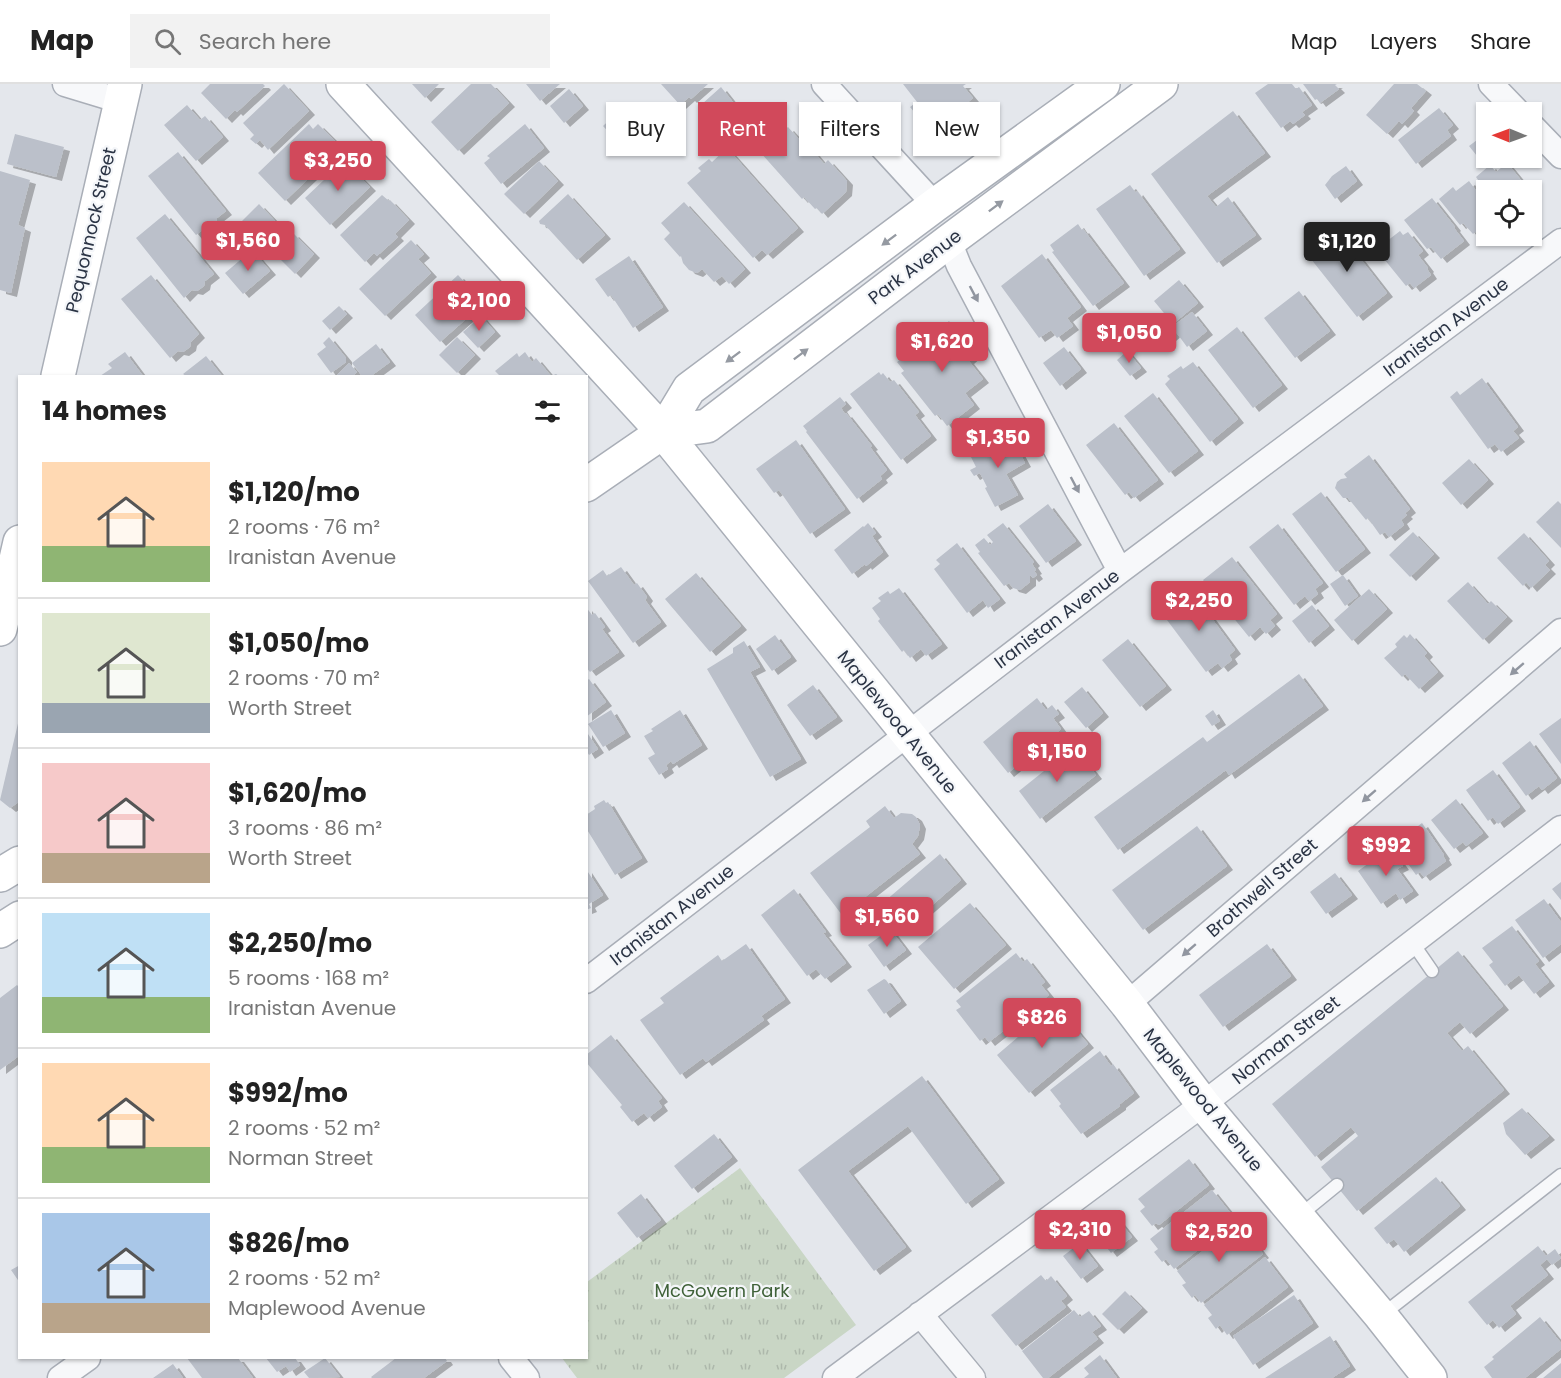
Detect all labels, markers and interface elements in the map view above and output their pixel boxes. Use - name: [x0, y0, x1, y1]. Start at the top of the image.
- search box: [130, 14, 550, 68]
- text: Map: [30, 21, 94, 60]
- icon: search: [151, 25, 184, 58]
- text: Search here: [199, 26, 331, 57]
- text: Map: [1291, 27, 1337, 56]
- text: Layers: [1370, 27, 1437, 56]
- text: Share: [1470, 27, 1531, 56]
- chip: Buy: [606, 102, 686, 156]
- chip: Rent: [698, 102, 787, 156]
- chip: Filters: [799, 102, 901, 156]
- chip: New: [913, 102, 1000, 156]
- north arrow: [1476, 102, 1542, 168]
- map controls: [1476, 102, 1542, 246]
- pin: $3,250: [289, 141, 387, 192]
- street label: Pequonnock Street: [59, 145, 122, 315]
- text: $3,250: [304, 146, 372, 174]
- button: locate: [1476, 180, 1542, 246]
- one-way arrow: [988, 200, 1004, 212]
- pin: $1,560: [199, 221, 297, 272]
- pin: $1,120: [1298, 222, 1396, 273]
- street label: Park Avenue: [863, 223, 967, 310]
- text: $1,560: [215, 226, 281, 254]
- text: $1,120: [1318, 227, 1376, 255]
- one-way arrow: [881, 234, 897, 246]
- street label: Iranistan Avenue: [1378, 271, 1514, 382]
- pin: $2,100: [430, 281, 528, 332]
- text: $2,100: [447, 286, 511, 314]
- one-way arrow: [969, 286, 979, 303]
- pin: $1,050: [1080, 313, 1178, 364]
- text: $1,050: [1096, 318, 1162, 346]
- pin: $1,620: [893, 322, 991, 373]
- text: $1,620: [910, 327, 974, 355]
- one-way arrow: [793, 348, 809, 360]
- one-way arrow: [725, 351, 741, 363]
- text: 14 homes: [42, 393, 167, 429]
- icon: filters: [531, 395, 564, 428]
- pin: $1,350: [949, 418, 1047, 469]
- text: $1,350: [966, 423, 1030, 451]
- text: $1,120/mo: [228, 474, 360, 510]
- one-way arrow: [1070, 477, 1080, 494]
- icon: home: [90, 486, 162, 558]
- text: 2 rooms · 76 m²: [228, 513, 380, 541]
- text: Iranistan Avenue: [228, 543, 396, 571]
- street label: Iranistan Avenue: [989, 563, 1125, 674]
- pin: $2,250: [1150, 581, 1248, 632]
- text: $2,250: [1165, 586, 1233, 614]
- text: $1,050/mo: [228, 625, 369, 661]
- icon: home: [90, 637, 162, 709]
- street label: Maplewood Avenue: [832, 645, 963, 799]
- one-way arrow: [1510, 662, 1525, 675]
- text: 2 rooms · 70 m²: [228, 664, 380, 692]
- text: Worth Street: [228, 694, 352, 722]
- pin: $1,150: [1008, 732, 1106, 783]
- text: $1,150: [1027, 737, 1087, 765]
- text: $1,620/mo: [228, 775, 367, 811]
- icon: home: [90, 787, 162, 859]
- one-way arrow: [1362, 789, 1377, 802]
- text: 3 rooms · 86 m²: [228, 814, 382, 842]
- pin: $992: [1350, 826, 1422, 877]
- text: $992: [1361, 831, 1411, 859]
- street label: Brothwell Street: [1201, 832, 1323, 943]
- text: Worth Street: [228, 844, 352, 872]
- street label: Iranistan Avenue: [604, 858, 739, 971]
- pin: $1,560: [838, 897, 936, 948]
- text: $1,560: [854, 902, 920, 930]
- text: $2,250/mo: [228, 925, 372, 961]
- icon: home: [90, 937, 162, 1009]
- one-way arrow: [1181, 944, 1197, 957]
- text: 5 rooms · 168 m²: [228, 964, 389, 992]
- street label: Norman Street: [1227, 990, 1345, 1090]
- text: Iranistan Avenue: [228, 994, 396, 1022]
- pin: $826: [1006, 998, 1078, 1049]
- text: $826: [1017, 1003, 1067, 1031]
- street label: Maplewood Avenue: [1138, 1023, 1269, 1177]
- text: $992/mo: [228, 1075, 348, 1111]
- icon: home: [90, 1087, 162, 1159]
- text: 2 rooms · 52 m²: [228, 1114, 380, 1142]
- text: Norman Street: [228, 1144, 373, 1172]
- pin: $2,310: [1031, 1210, 1129, 1261]
- pin: $2,520: [1170, 1212, 1268, 1263]
- text: $2,310: [1049, 1215, 1111, 1243]
- text: $2,520: [1185, 1217, 1253, 1245]
- text: $826/mo: [228, 1225, 349, 1261]
- icon: home: [90, 1237, 162, 1309]
- text: 2 rooms · 52 m²: [228, 1264, 380, 1292]
- park label: McGovern Park: [655, 1278, 790, 1303]
- text: Maplewood Avenue: [228, 1294, 426, 1322]

